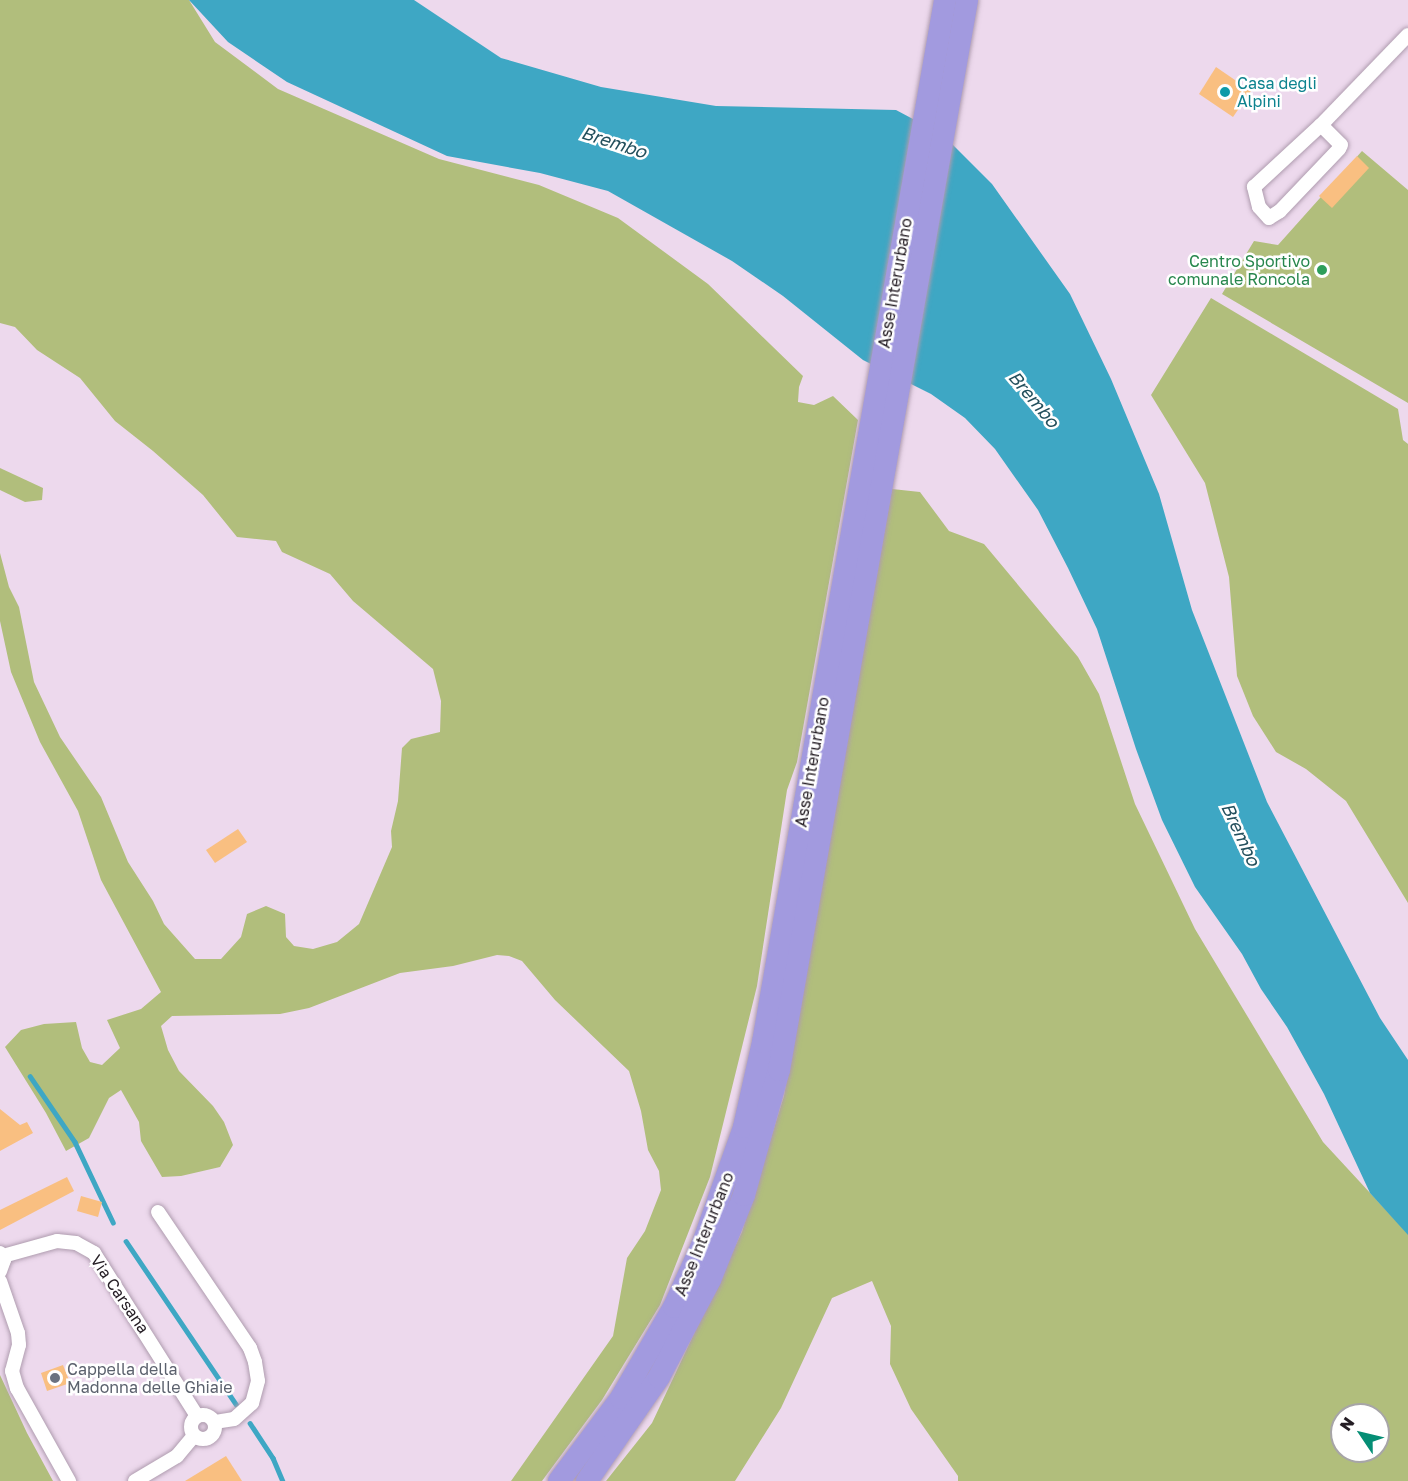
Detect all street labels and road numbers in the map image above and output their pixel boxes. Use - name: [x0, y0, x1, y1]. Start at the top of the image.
- street label: Asse Interurbano: [874, 216, 916, 350]
- street label: Asse Interurbano: [791, 695, 833, 829]
- street label: Asse Interurbano: [670, 1169, 738, 1299]
- street label: Via Carsana: [87, 1251, 153, 1337]

